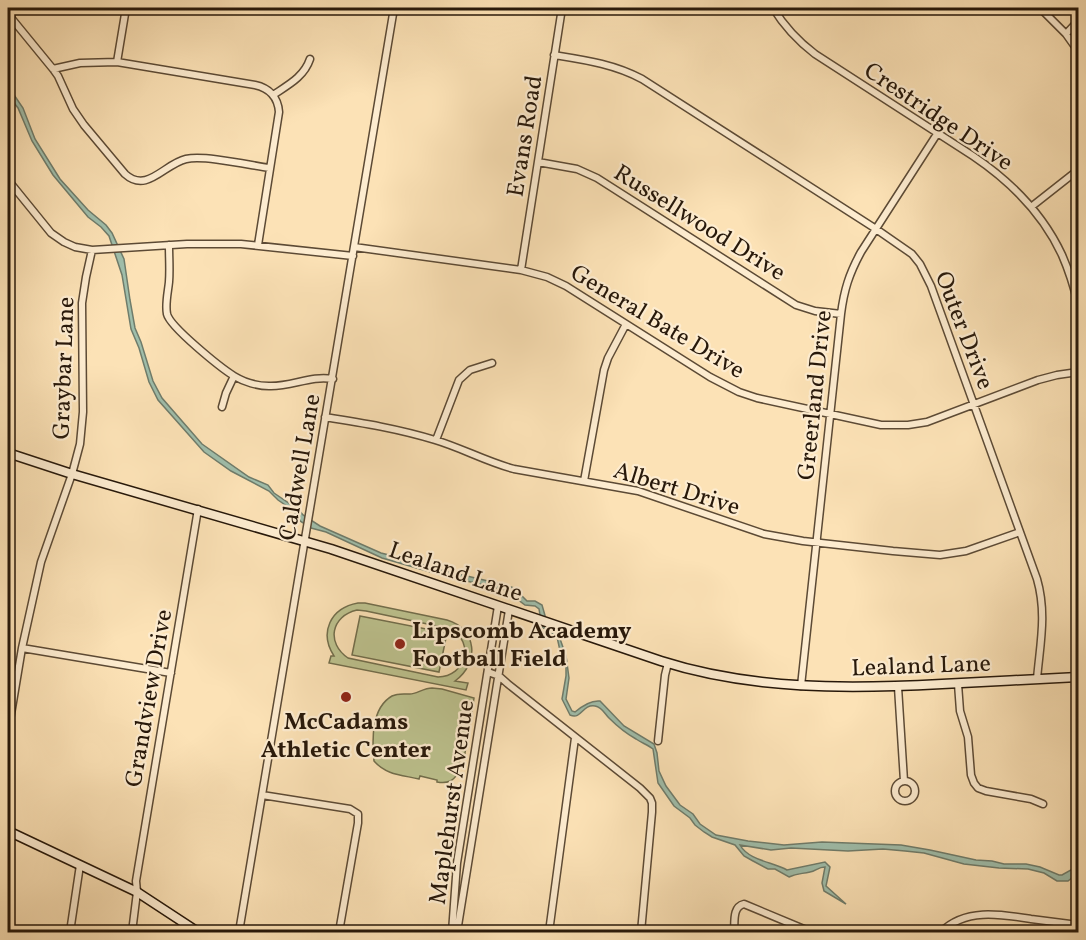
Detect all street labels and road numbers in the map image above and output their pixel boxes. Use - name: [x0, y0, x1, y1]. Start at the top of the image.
- street label: Crestridge Drive: [856, 55, 1019, 180]
- street label: Evans Road: [500, 73, 552, 200]
- street label: Russellwood Drive: [606, 157, 792, 290]
- street label: General Bate Drive: [563, 257, 751, 388]
- street label: Outer Drive: [925, 267, 1001, 395]
- street label: Graybar Lane: [46, 296, 84, 440]
- street label: Greerland Drive: [790, 308, 842, 482]
- street label: Caldwell Lane: [271, 391, 331, 543]
- street label: Albert Drive: [609, 455, 744, 525]
- street label: Lealand Lane: [384, 534, 527, 612]
- street label: Grandview Drive: [118, 607, 182, 790]
- street label: Lealand Lane: [851, 648, 991, 686]
- street label: Maplehurst Avenue: [422, 698, 484, 907]

